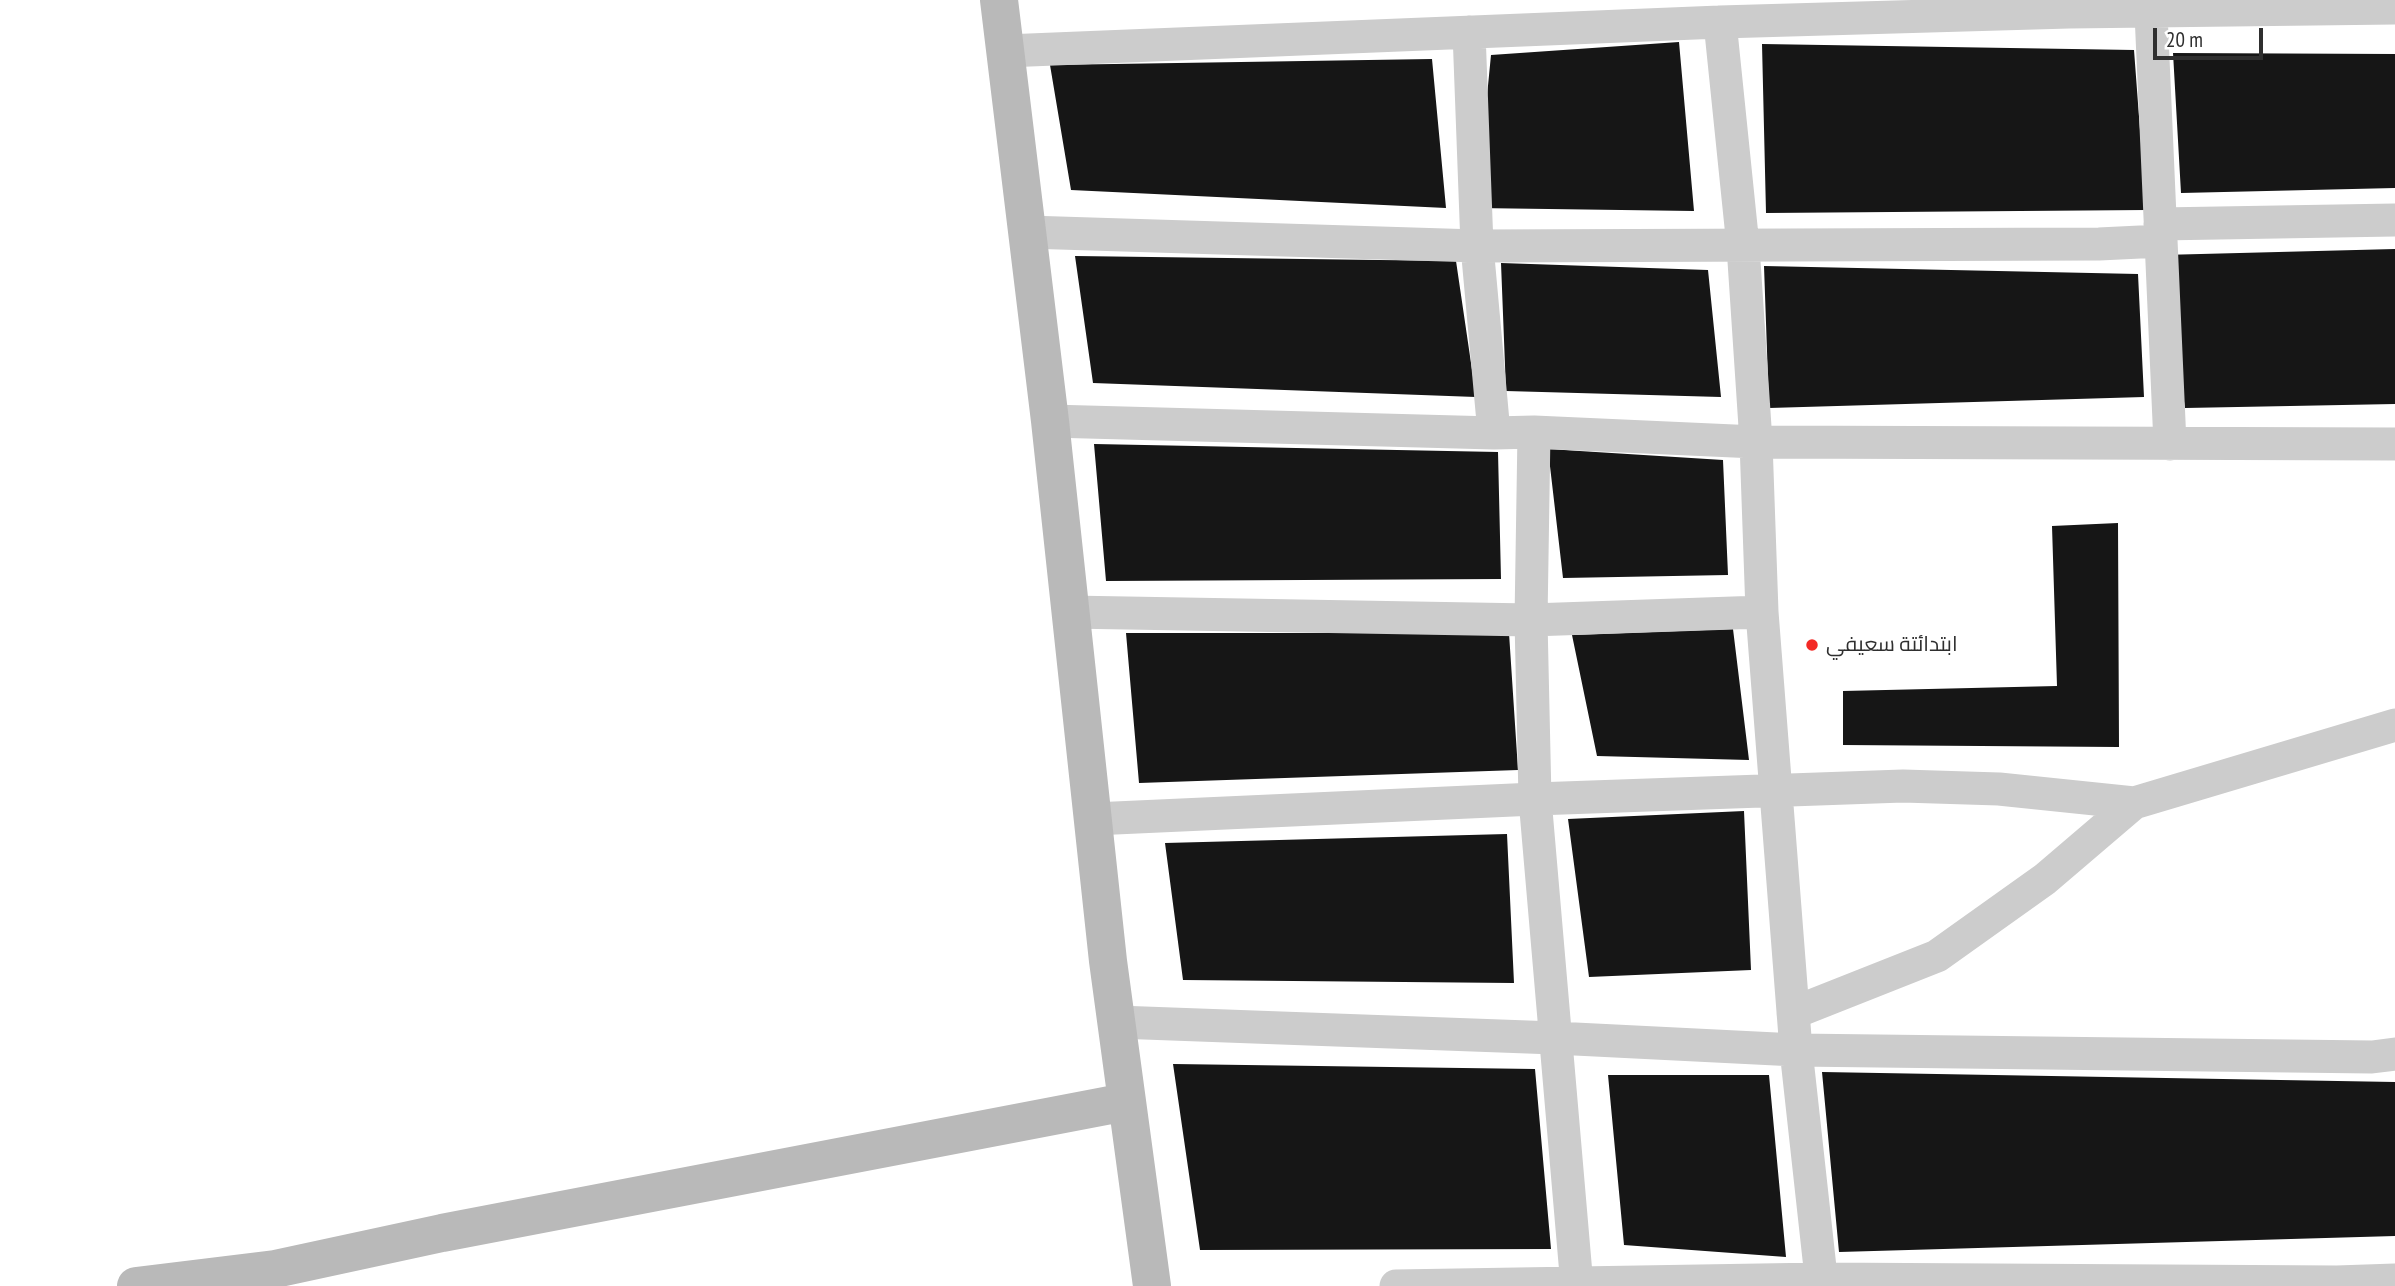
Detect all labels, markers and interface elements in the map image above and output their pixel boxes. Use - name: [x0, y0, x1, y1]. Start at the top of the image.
- scale bar: [2157, 14, 2267, 58]
- text: 20 m: [2166, 26, 2203, 53]
- place label: ابتدائتة سعيفي: [1826, 632, 1958, 658]
- marker: ابتدائتة سعيفي: [1804, 637, 1820, 653]

